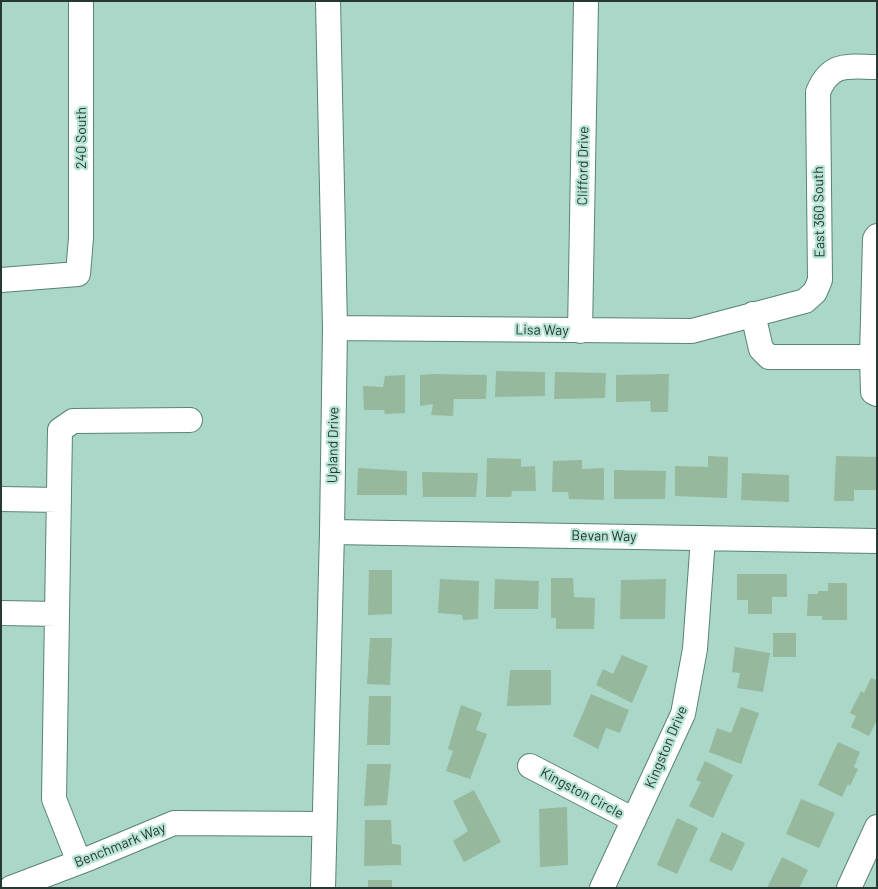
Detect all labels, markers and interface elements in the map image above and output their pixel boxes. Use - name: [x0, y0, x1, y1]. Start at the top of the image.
- street label: 240 South: [73, 107, 89, 169]
- street label: Clifford Drive: [574, 126, 592, 206]
- street label: East 360 South: [810, 166, 828, 258]
- street label: Lisa Way: [515, 321, 569, 339]
- street label: Upland Drive: [324, 407, 342, 483]
- street label: Bevan Way: [571, 527, 637, 545]
- street label: Kingston Drive: [641, 703, 691, 791]
- street label: Kingston Circle: [538, 764, 626, 822]
- street label: Benchmark Way: [72, 819, 168, 871]

